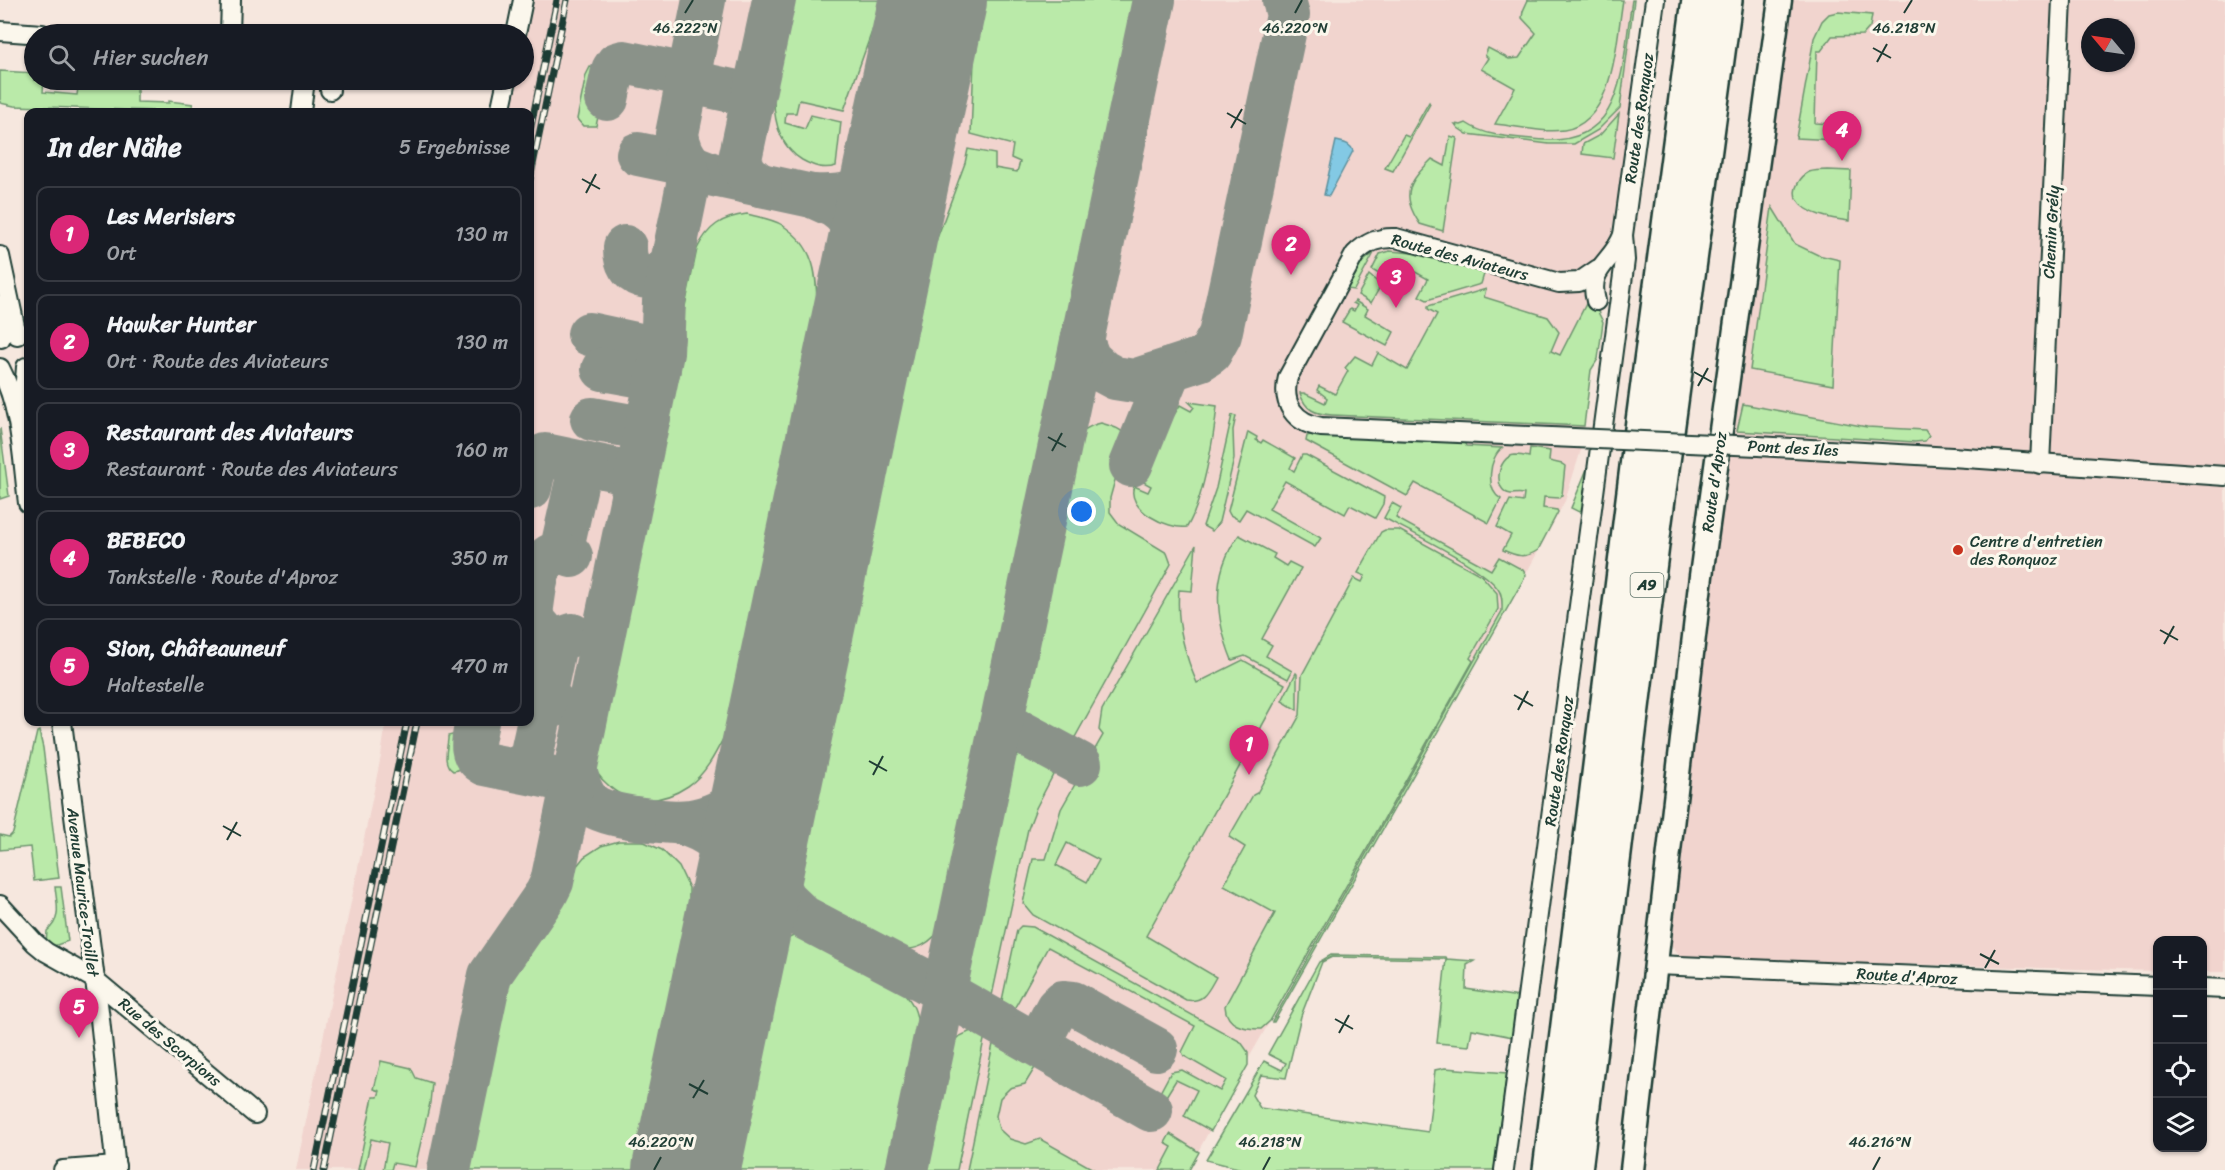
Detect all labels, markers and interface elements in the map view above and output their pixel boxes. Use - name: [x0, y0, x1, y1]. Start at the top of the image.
- text: 46.222°N: [652, 15, 718, 41]
- text: 46.220°N: [1262, 15, 1329, 41]
- text: 46.218°N: [1872, 15, 1936, 41]
- north arrow: [2081, 18, 2135, 72]
- search box: [24, 24, 534, 90]
- text: Hier suchen: [93, 38, 208, 77]
- icon: search: [45, 41, 78, 74]
- street label: Route des Ronquoz: [1616, 51, 1663, 185]
- pin: 4: [1822, 112, 1862, 161]
- text: In der Nähe: [48, 124, 182, 170]
- text: 5 Ergebnisse: [399, 130, 510, 165]
- street label: Chemin Grély: [2034, 184, 2068, 280]
- text: Les Merisiers: [107, 197, 235, 236]
- text: 1: [65, 217, 74, 252]
- text: 130 m: [455, 217, 508, 252]
- street label: Route des Aviateurs: [1388, 225, 1532, 289]
- pin: 2: [1272, 226, 1310, 275]
- text: Ort: [107, 236, 137, 271]
- pin: 3: [1376, 258, 1416, 308]
- text: Hawker Hunter: [107, 305, 256, 344]
- text: 2: [64, 325, 75, 360]
- text: 130 m: [455, 325, 508, 360]
- text: Ort · Route des Aviateurs: [107, 344, 329, 379]
- text: Restaurant des Aviateurs: [107, 413, 353, 452]
- street label: Route d'Aproz: [1693, 430, 1735, 534]
- street label: Pont des Iles: [1747, 431, 1840, 465]
- text: 3: [64, 433, 75, 468]
- text: 160 m: [455, 433, 508, 468]
- text: Restaurant · Route des Aviateurs: [107, 452, 398, 487]
- your location: [1067, 497, 1096, 526]
- text: BEBECO: [107, 521, 186, 560]
- place label: Centre d'entretien des Ronquoz: [1970, 527, 2103, 574]
- text: 4: [63, 541, 76, 576]
- text: 350 m: [452, 541, 508, 576]
- marker: Centre d'entretien des Ronquoz: [1951, 543, 1965, 557]
- text: Tankstelle · Route d'Aproz: [107, 560, 338, 595]
- road number: A9: [1630, 573, 1664, 597]
- text: Sion, Châteauneuf: [107, 629, 285, 668]
- text: 5: [63, 649, 76, 684]
- text: 470 m: [451, 649, 508, 684]
- text: Haltestelle: [107, 668, 204, 703]
- street label: Route des Ronquoz: [1536, 694, 1583, 828]
- pin: 1: [1230, 726, 1268, 775]
- street label: Avenue Maurice-Troillet: [58, 805, 108, 979]
- map controls: [2153, 936, 2207, 1152]
- button: +: [2153, 936, 2207, 990]
- street label: Route d'Aproz: [1856, 959, 1959, 993]
- pin: 5: [60, 988, 98, 1038]
- street label: Rue des Scorpions: [112, 990, 229, 1095]
- button: −: [2153, 990, 2207, 1044]
- button: locate: [2153, 1044, 2207, 1098]
- button: layers: [2153, 1098, 2207, 1152]
- text: 46.220°N: [628, 1129, 695, 1155]
- text: 46.218°N: [1238, 1129, 1302, 1155]
- text: 46.216°N: [1849, 1129, 1912, 1155]

